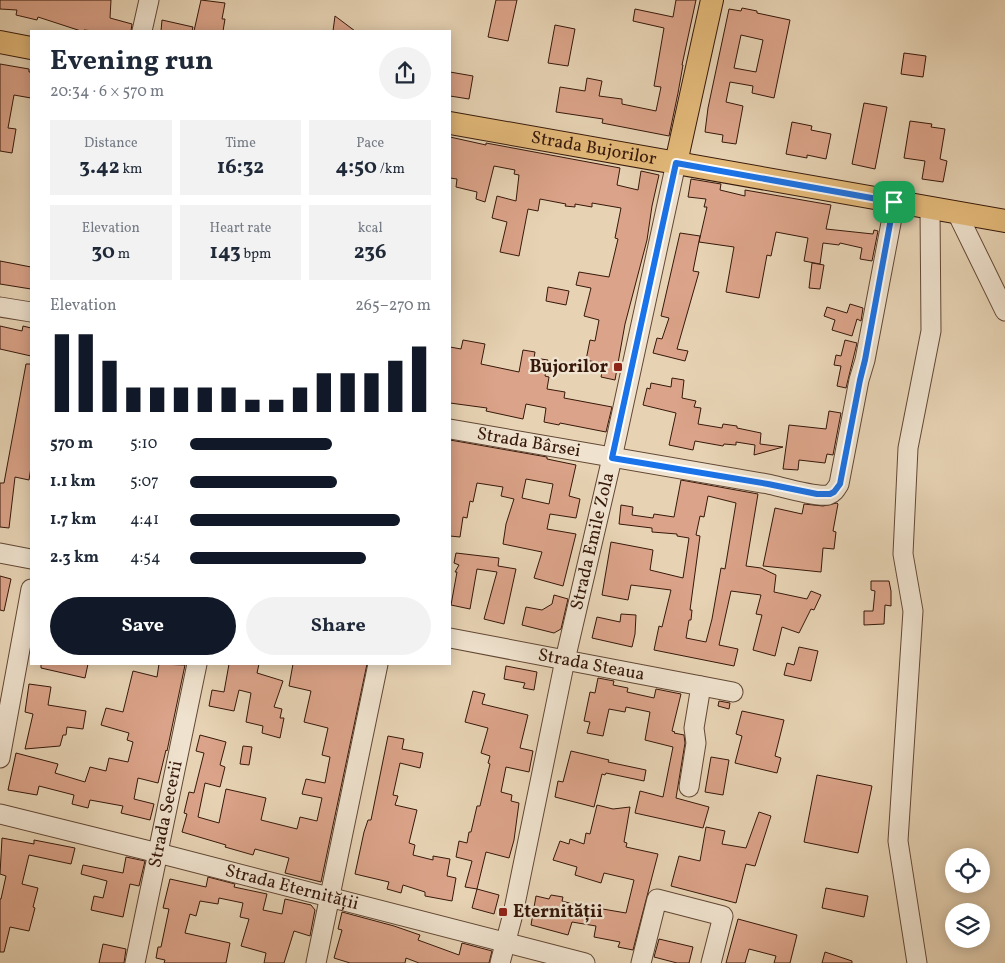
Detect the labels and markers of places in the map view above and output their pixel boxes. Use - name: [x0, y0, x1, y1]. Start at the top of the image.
- pin: [873, 181, 915, 223]
- place label: Bujorilor: [529, 355, 608, 380]
- marker: Bujorilor: [612, 361, 624, 373]
- place label: Eternității: [513, 900, 603, 925]
- marker: Eternității: [497, 906, 509, 918]

